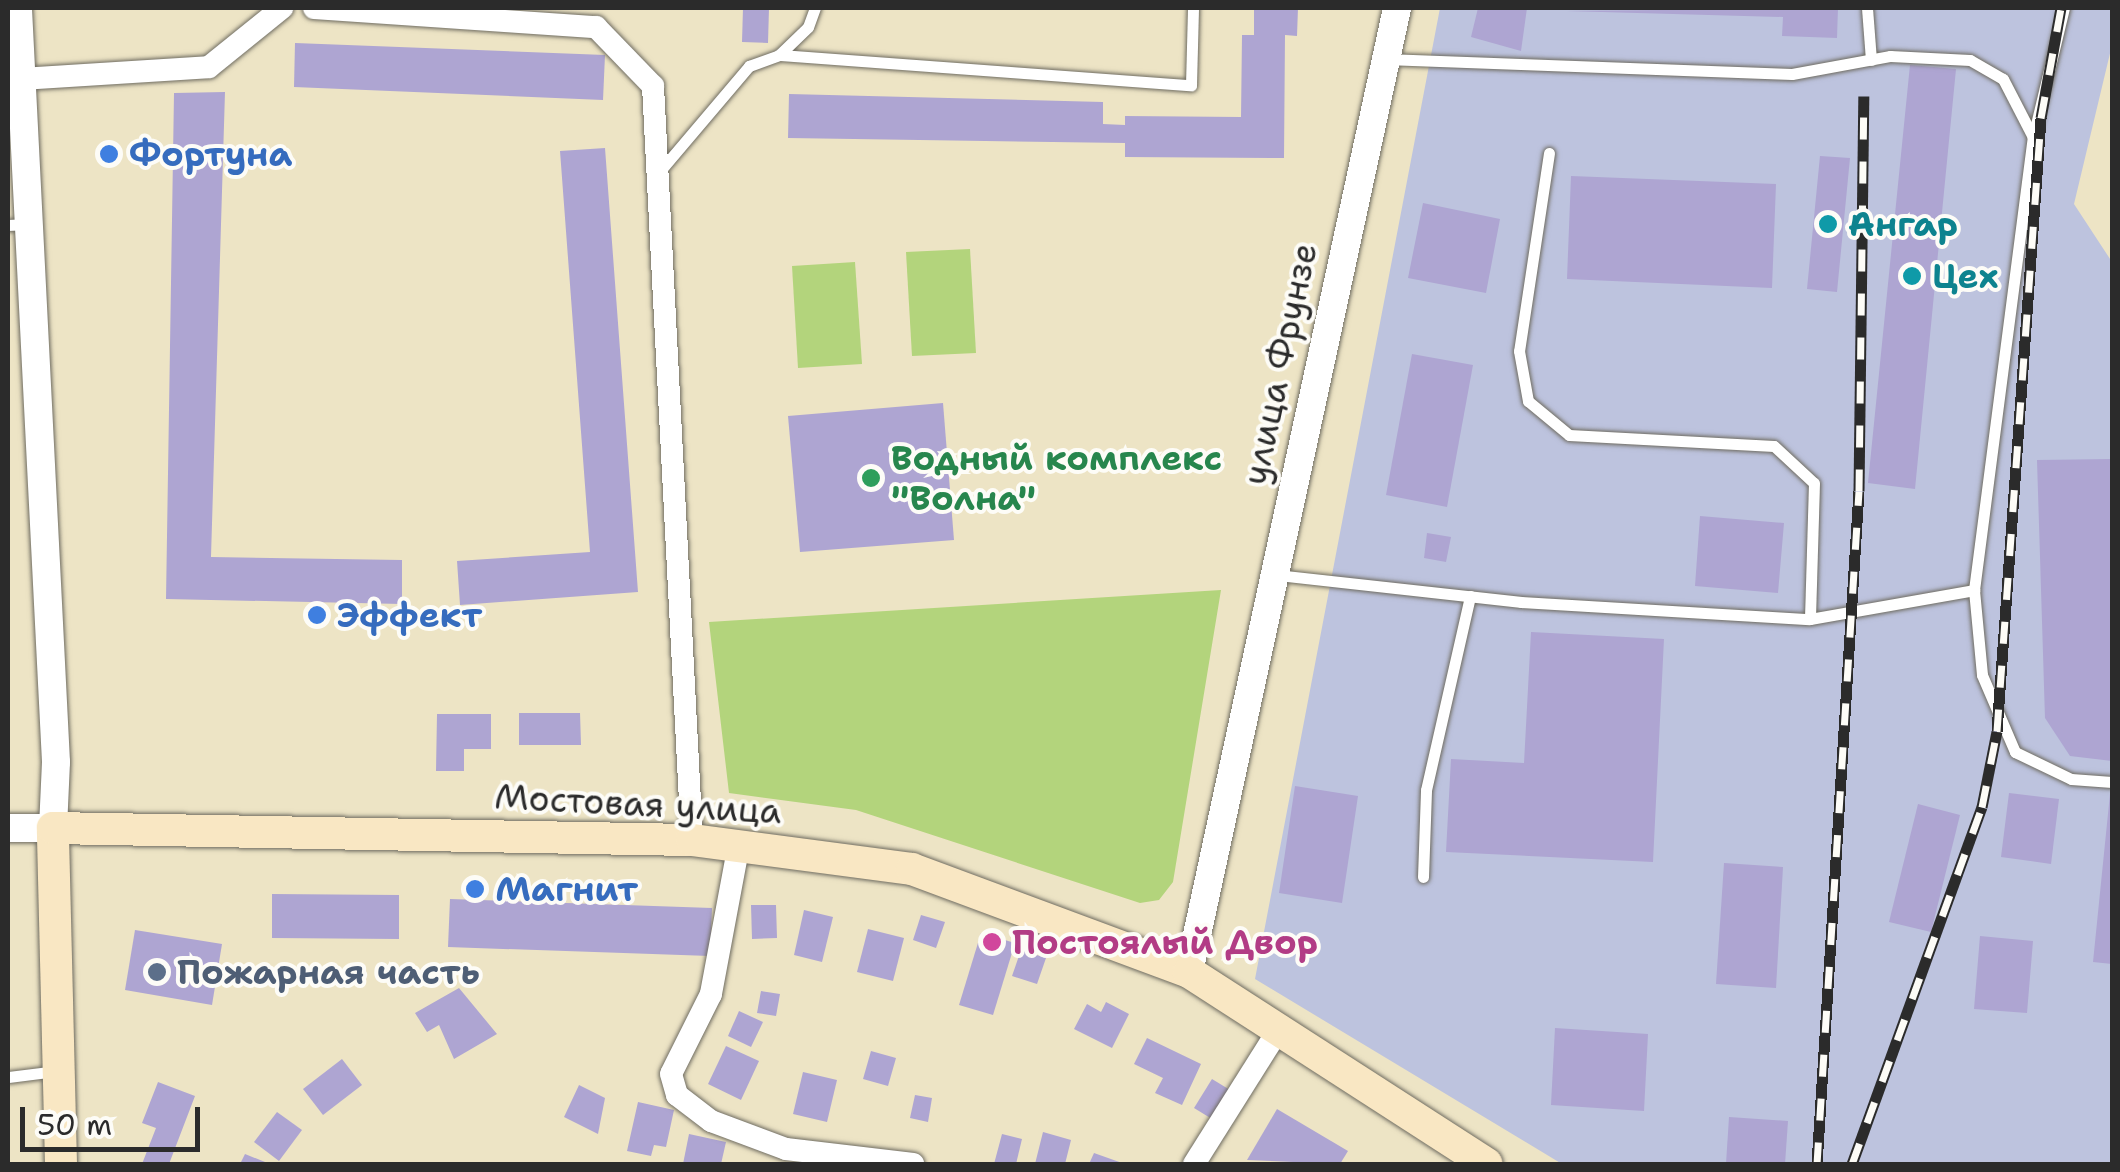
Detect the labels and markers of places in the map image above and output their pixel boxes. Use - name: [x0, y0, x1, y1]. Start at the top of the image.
- place label: Фортуна: [129, 133, 292, 175]
- marker: Фортуна: [98, 143, 120, 165]
- place label: Ангар: [1848, 203, 1958, 245]
- marker: Ангар: [1817, 213, 1839, 235]
- place label: Цех: [1932, 255, 1998, 297]
- marker: Цех: [1901, 265, 1923, 287]
- place label: Водный комплекс "Волна": [891, 437, 1222, 519]
- marker: Водный комплекс "Волна": [860, 467, 882, 489]
- place label: Эффект: [337, 594, 482, 636]
- marker: Эффект: [306, 604, 328, 626]
- place label: Магнит: [495, 868, 638, 910]
- marker: Магнит: [464, 878, 486, 900]
- place label: Постоялый Двор: [1012, 921, 1318, 963]
- marker: Постоялый Двор: [981, 931, 1003, 953]
- place label: Пожарная часть: [177, 951, 480, 993]
- marker: Пожарная часть: [146, 961, 168, 983]

